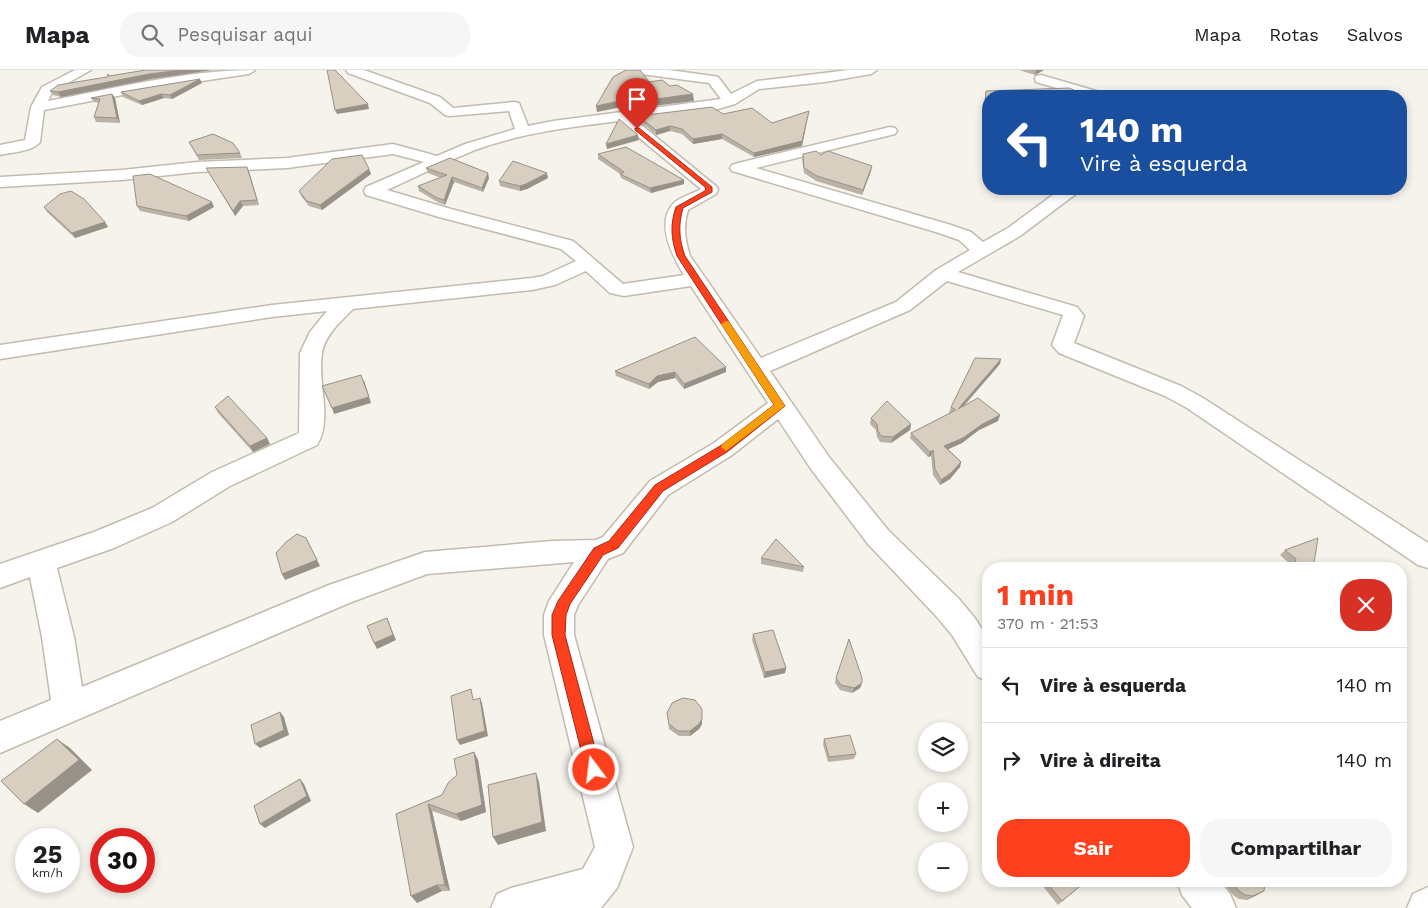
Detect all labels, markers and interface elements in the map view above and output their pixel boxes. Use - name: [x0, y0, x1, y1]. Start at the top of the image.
- search box: [120, 12, 470, 57]
- text: Mapa: [25, 21, 90, 49]
- icon: search: [138, 21, 166, 49]
- text: Pesquisar aqui: [178, 23, 313, 46]
- text: Mapa: [1194, 24, 1241, 45]
- text: Rotas: [1269, 24, 1319, 45]
- text: Salvos: [1347, 24, 1403, 45]
- pin: [616, 78, 658, 129]
- icon: arrive: [623, 85, 651, 113]
- text: 140 m: [1080, 109, 1183, 151]
- icon: left: [997, 110, 1062, 175]
- text: Vire à esquerda: [1080, 151, 1248, 176]
- text: 1 min: [997, 577, 1074, 612]
- button: close: [1340, 579, 1392, 631]
- text: 370 m · 21:53: [997, 614, 1098, 633]
- icon: left: [997, 671, 1025, 699]
- text: Vire à esquerda: [1040, 674, 1186, 697]
- text: 140 m: [1337, 674, 1392, 697]
- map controls: [918, 722, 968, 892]
- button: layers: [918, 722, 968, 772]
- position arrow: [567, 743, 619, 795]
- icon: right: [997, 746, 1025, 774]
- text: Vire à direita: [1040, 749, 1161, 772]
- text: 140 m: [1337, 749, 1392, 772]
- button: +: [918, 782, 968, 832]
- button: Sair: [997, 819, 1190, 877]
- button: Compartilhar: [1200, 819, 1392, 877]
- speed limit sign: 30: [90, 828, 155, 893]
- text: 25: [33, 840, 62, 869]
- button: −: [918, 842, 968, 892]
- text: km/h: [32, 866, 63, 880]

